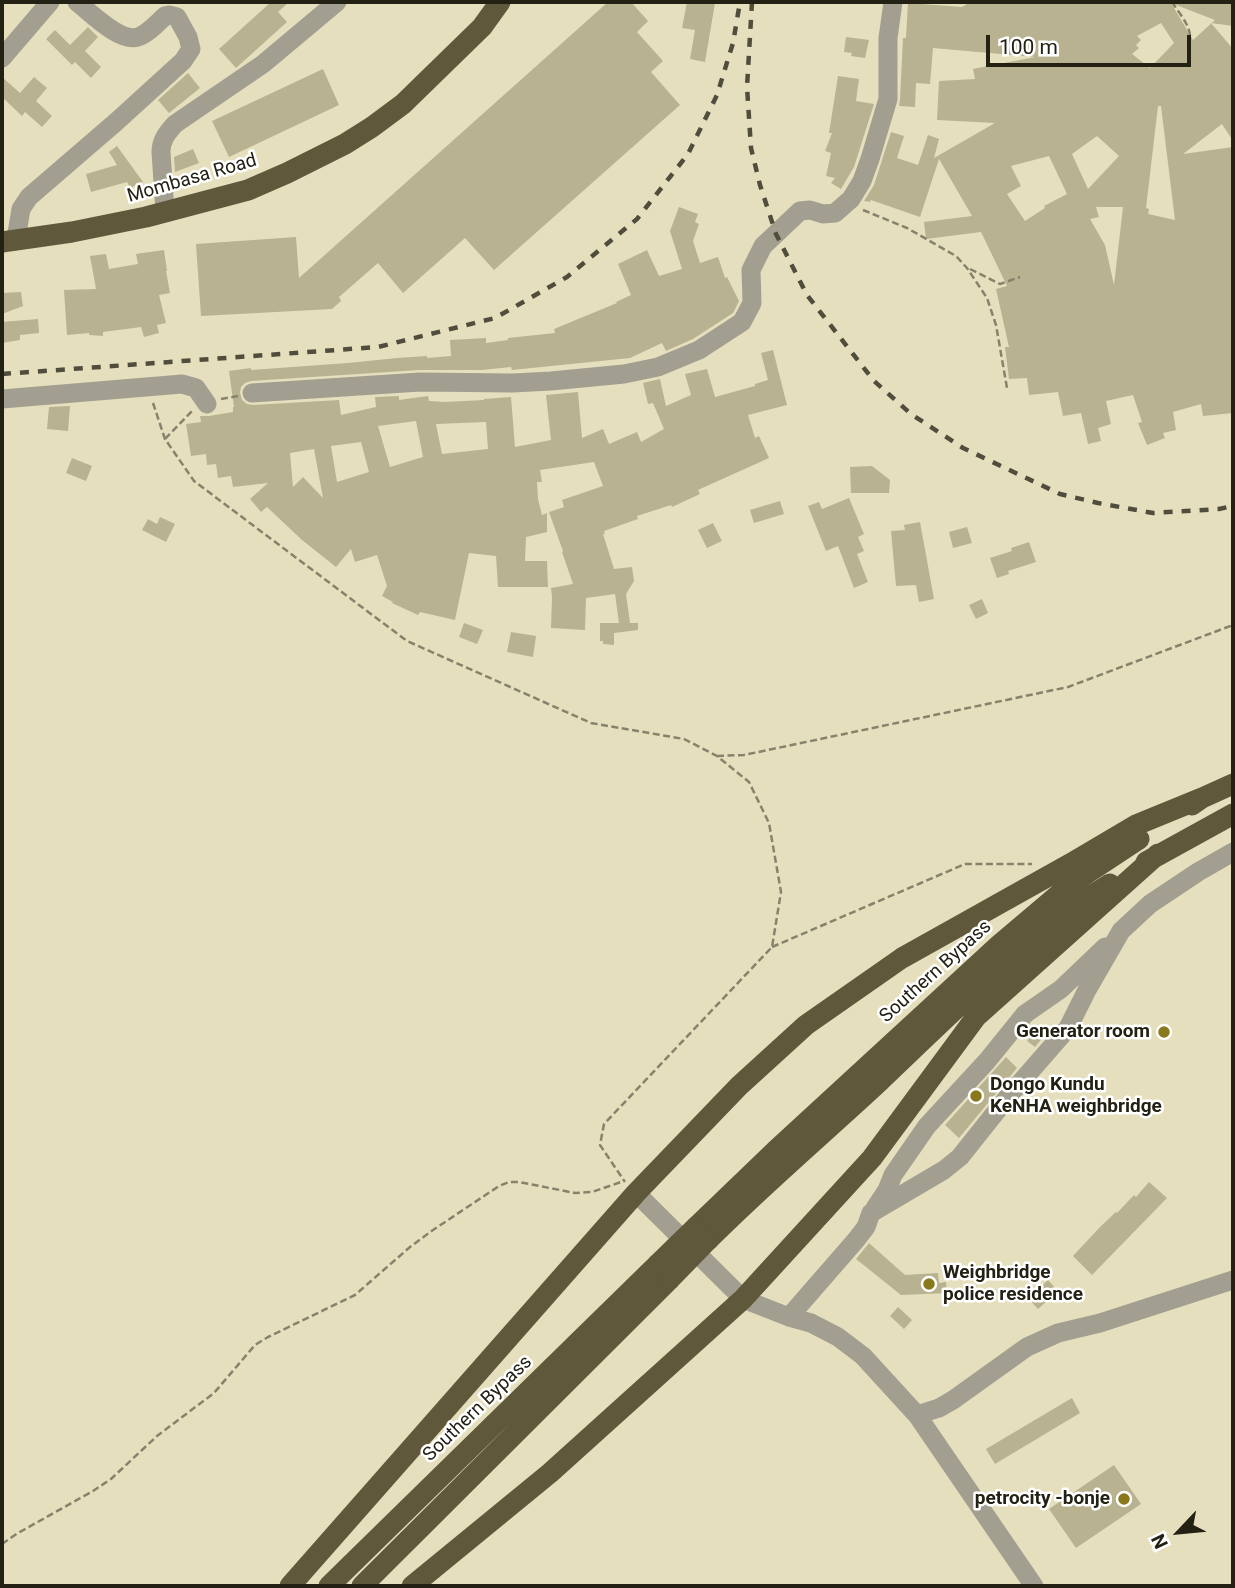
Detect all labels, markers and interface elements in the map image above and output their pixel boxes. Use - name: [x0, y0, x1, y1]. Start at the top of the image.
- scale bar: [990, 21, 1195, 65]
- text: 100 m: [999, 35, 1058, 59]
- street label: Mombasa Road: [125, 150, 259, 208]
- street label: Southern Bypass: [875, 916, 997, 1028]
- place label: Generator room: [1016, 1021, 1150, 1043]
- marker: Generator room: [1156, 1024, 1172, 1040]
- place label: Dongo Kundu KeNHA weighbridge: [990, 1074, 1162, 1118]
- marker: Dongo Kundu KeNHA weighbridge: [968, 1088, 984, 1104]
- place label: Weighbridge police residence: [943, 1262, 1083, 1306]
- marker: Weighbridge police residence: [921, 1276, 937, 1292]
- street label: Southern Bypass: [419, 1351, 537, 1467]
- place label: petrocity -bonje: [975, 1488, 1110, 1510]
- marker: petrocity -bonje: [1116, 1491, 1132, 1507]
- north arrow: [1144, 1497, 1214, 1567]
- text: N: [1146, 1530, 1173, 1552]

